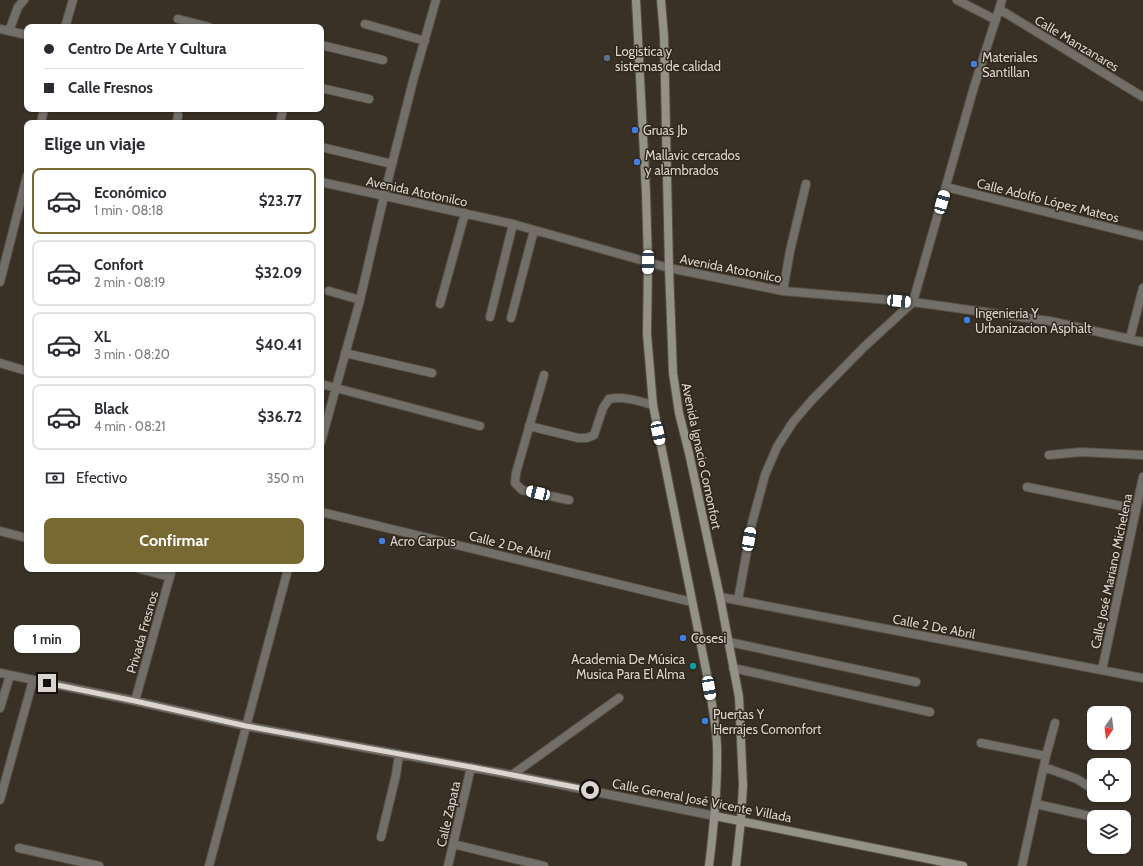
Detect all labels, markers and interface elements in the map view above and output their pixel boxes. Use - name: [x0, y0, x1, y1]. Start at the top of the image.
- street label: Calle Manzanares: [1032, 11, 1123, 75]
- text: Centro De Arte Y Cultura: [68, 40, 227, 58]
- place label: Logistica y sistemas de calidad: [615, 43, 721, 74]
- place label: Materiales Santillan: [982, 49, 1038, 80]
- marker: Logistica y sistemas de calidad: [602, 53, 612, 63]
- marker: Materiales Santillan: [969, 59, 979, 69]
- text: Calle Fresnos: [68, 79, 153, 97]
- place label: Gruas Jb: [643, 122, 688, 138]
- marker: Gruas Jb: [630, 125, 640, 135]
- text: Elige un viaje: [44, 133, 145, 155]
- place label: Mallavic cercados y alambrados: [645, 147, 741, 178]
- marker: Mallavic cercados y alambrados: [632, 157, 642, 167]
- street label: Avenida Atotonilco: [365, 172, 469, 210]
- street label: Calle Adolfo López Mateos: [975, 175, 1121, 226]
- icon: car: [46, 183, 82, 219]
- text: Económico: [94, 184, 166, 202]
- car: [933, 189, 951, 215]
- text: $23.77: [259, 192, 302, 210]
- text: 1 min · 08:18: [94, 202, 163, 218]
- car: [642, 250, 654, 274]
- street label: Avenida Atotonilco: [679, 250, 783, 286]
- icon: car: [46, 255, 82, 291]
- text: Confort: [94, 256, 143, 274]
- text: $32.09: [255, 264, 302, 282]
- text: 2 min · 08:19: [94, 274, 165, 290]
- car: [887, 294, 911, 308]
- place label: Ingenieria Y Urbanizacion Asphalt: [975, 305, 1092, 336]
- marker: Ingenieria Y Urbanizacion Asphalt: [962, 315, 972, 325]
- icon: car: [46, 327, 82, 363]
- text: XL: [94, 328, 111, 346]
- text: $40.41: [256, 336, 302, 354]
- text: 3 min · 08:20: [94, 346, 170, 362]
- street label: Avenida Ignacio Comonfort: [679, 381, 725, 531]
- icon: car: [46, 399, 82, 435]
- text: Black: [94, 400, 129, 418]
- text: $36.72: [258, 408, 302, 426]
- text: 4 min · 08:21: [94, 418, 166, 434]
- car: [650, 420, 666, 446]
- icon: cash: [44, 467, 66, 489]
- text: Efectivo: [76, 469, 127, 487]
- text: 350 m: [267, 470, 304, 486]
- car: [525, 484, 551, 502]
- street label: Calle José Mariano Michelena: [1087, 491, 1135, 650]
- button: Confirmar: [44, 518, 304, 564]
- car: [741, 526, 757, 552]
- street label: Calle 2 De Abril: [467, 527, 553, 563]
- place label: Acro Carpus: [390, 533, 456, 549]
- marker: Acro Carpus: [377, 536, 387, 546]
- street label: Privada Fresnos: [123, 588, 162, 675]
- street label: Calle 2 De Abril: [891, 610, 977, 642]
- callout: 1 min: [14, 625, 80, 653]
- place label: Cosesi: [691, 630, 726, 646]
- text: 1 min: [32, 631, 62, 647]
- marker: Cosesi: [678, 633, 688, 643]
- place label: Academia De Música Musica Para El Alma: [571, 651, 686, 682]
- marker: Academia De Música Musica Para El Alma: [688, 661, 698, 671]
- route end: [38, 674, 56, 692]
- car: [701, 675, 717, 701]
- place label: Puertas Y Herrajes Comonfort: [713, 706, 822, 738]
- north arrow: [1087, 706, 1131, 750]
- map controls: [1087, 706, 1131, 854]
- marker: Puertas Y Herrajes Comonfort: [700, 716, 710, 726]
- button: locate: [1087, 758, 1131, 802]
- street label: Calle General José Vicente Villada: [611, 775, 794, 825]
- street label: Calle Zapata: [433, 779, 464, 849]
- route start: [581, 781, 599, 799]
- button: layers: [1087, 810, 1131, 854]

